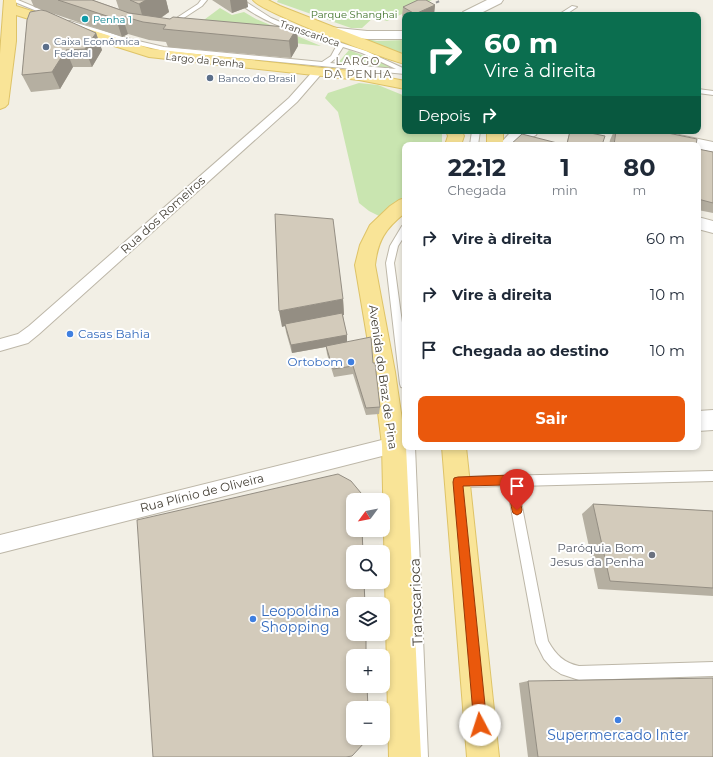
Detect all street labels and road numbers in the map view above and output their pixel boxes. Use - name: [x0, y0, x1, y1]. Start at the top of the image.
- street label: Transcarioca: [278, 17, 342, 50]
- street label: Largo da Penha: [165, 50, 245, 71]
- street label: Rua dos Romeiros: [117, 172, 208, 257]
- street label: Avenida do Braz de Pina: [366, 304, 401, 450]
- street label: Rua Plínio de Oliveira: [138, 470, 265, 515]
- street label: Transcarioca: [405, 558, 427, 646]

